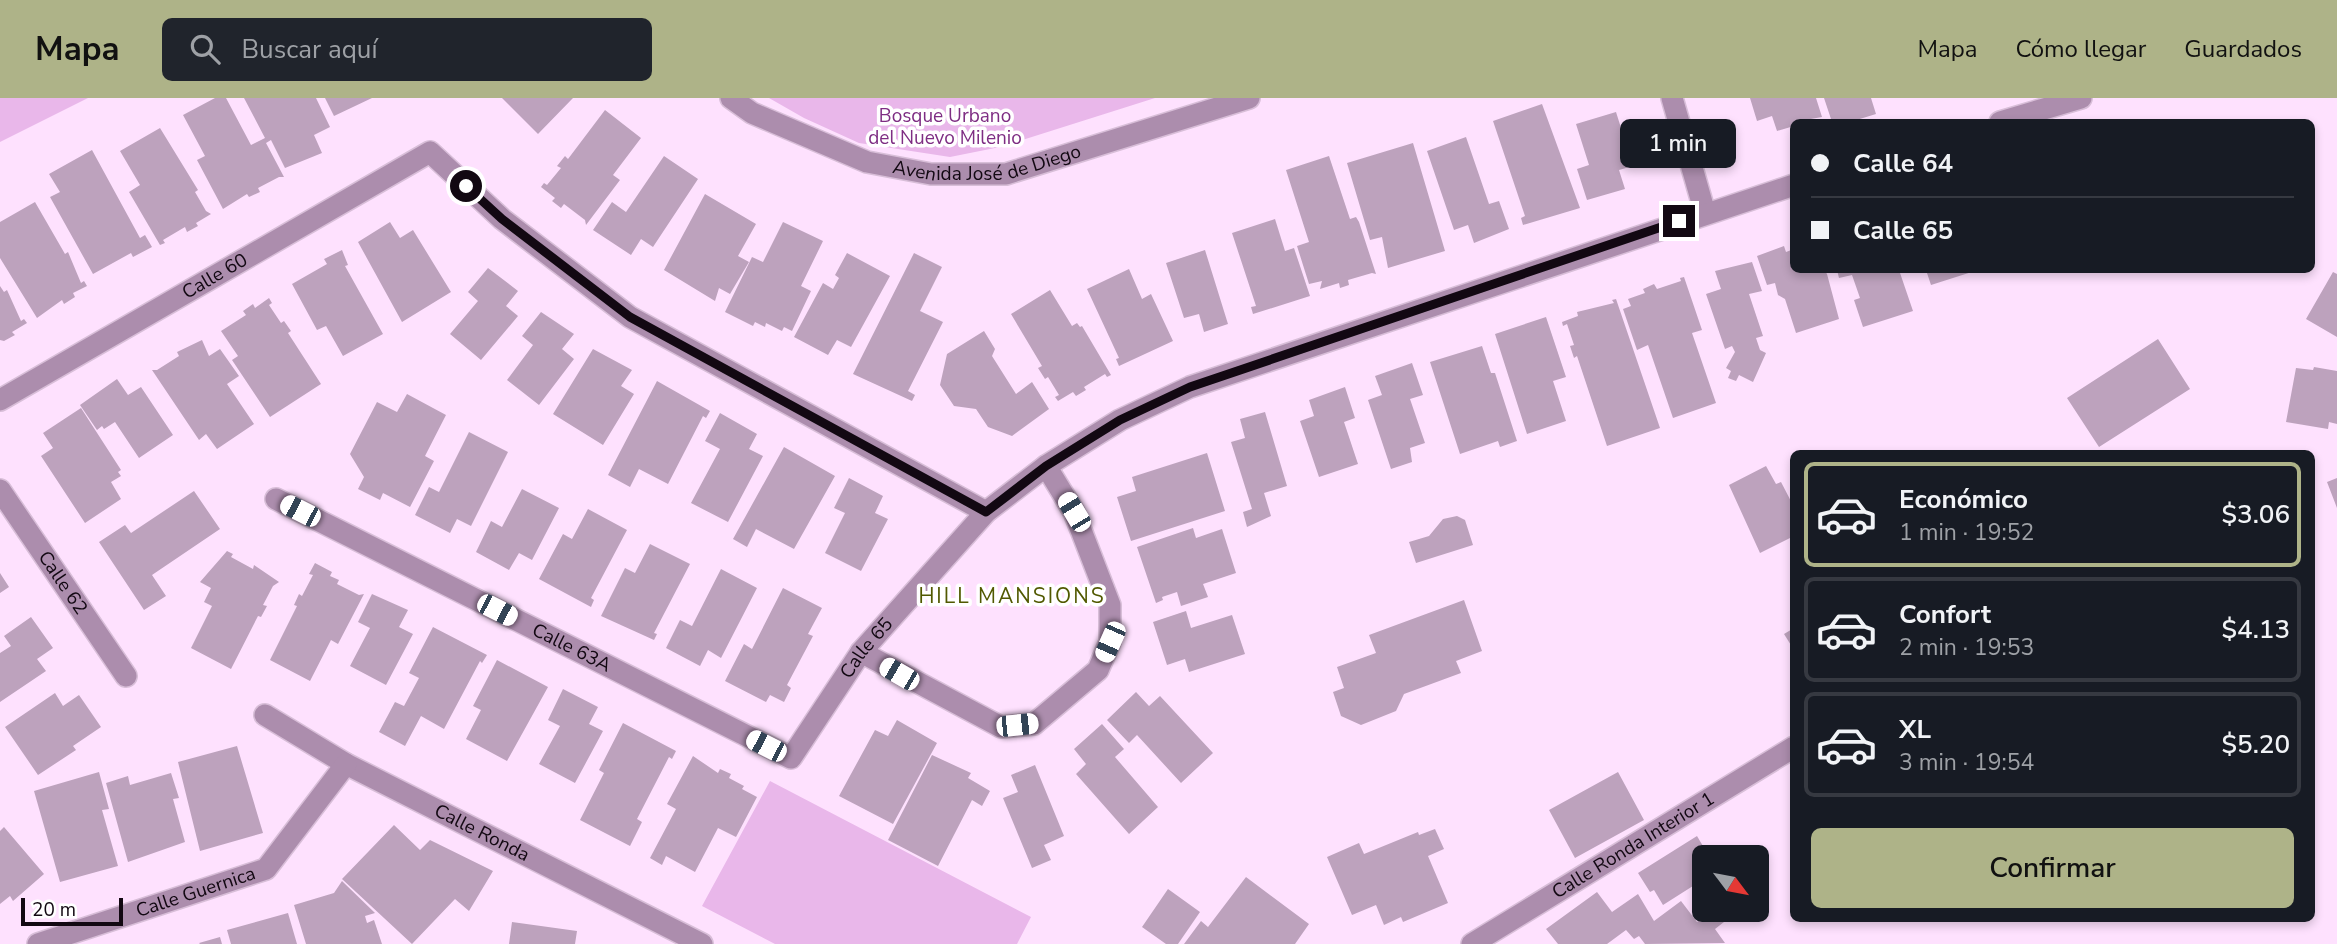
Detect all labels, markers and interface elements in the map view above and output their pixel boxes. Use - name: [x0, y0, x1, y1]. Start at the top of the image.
- search box: [162, 18, 652, 81]
- text: Mapa: [35, 27, 120, 72]
- icon: search: [186, 30, 224, 68]
- text: Buscar aquí: [242, 32, 377, 67]
- text: Mapa: [1917, 33, 1977, 65]
- text: Cómo llegar: [2015, 33, 2146, 65]
- text: Guardados: [2184, 33, 2302, 65]
- park label: Bosque Urbano del Nuevo Milenio: [868, 103, 1022, 151]
- callout: 1 min: [1621, 120, 1737, 169]
- text: 1 min: [1649, 128, 1707, 159]
- street label: Avenida José de Diego: [890, 138, 1084, 188]
- text: Calle 64: [1853, 146, 1953, 181]
- route start: [450, 170, 482, 202]
- route end: [1663, 205, 1695, 237]
- text: Calle 65: [1853, 213, 1953, 248]
- street label: Calle 60: [177, 247, 252, 305]
- text: Económico: [1899, 482, 2028, 517]
- icon: car: [1815, 483, 1878, 546]
- car: [1055, 489, 1094, 535]
- car: [277, 492, 324, 530]
- text: $3.06: [2221, 497, 2290, 532]
- text: 1 min · 19:52: [1899, 517, 2034, 548]
- street label: Calle 62: [32, 546, 94, 620]
- district label: HILL MANSIONS: [918, 582, 1106, 610]
- car: [474, 591, 521, 629]
- text: Confort: [1899, 597, 1991, 632]
- icon: car: [1815, 598, 1878, 661]
- street label: Calle 65: [834, 612, 899, 684]
- text: $4.13: [2221, 612, 2290, 647]
- street label: Calle 63A: [528, 617, 616, 679]
- car: [1092, 619, 1129, 665]
- text: 2 min · 19:53: [1899, 632, 2034, 663]
- car: [876, 654, 923, 694]
- car: [996, 712, 1039, 738]
- text: XL: [1899, 712, 1931, 747]
- icon: car: [1815, 713, 1878, 776]
- car: [743, 727, 790, 765]
- text: $5.20: [2221, 727, 2290, 762]
- text: 3 min · 19:54: [1899, 747, 2034, 778]
- street label: Calle Ronda Interior 1: [1547, 786, 1719, 905]
- street label: Calle Ronda: [430, 798, 534, 868]
- button: Confirmar: [1811, 828, 2294, 908]
- north arrow: [1692, 845, 1769, 922]
- map controls: [1692, 845, 1769, 922]
- street label: Calle Guernica: [133, 860, 259, 924]
- scale bar: [21, 895, 122, 927]
- text: 20 m: [32, 897, 76, 923]

